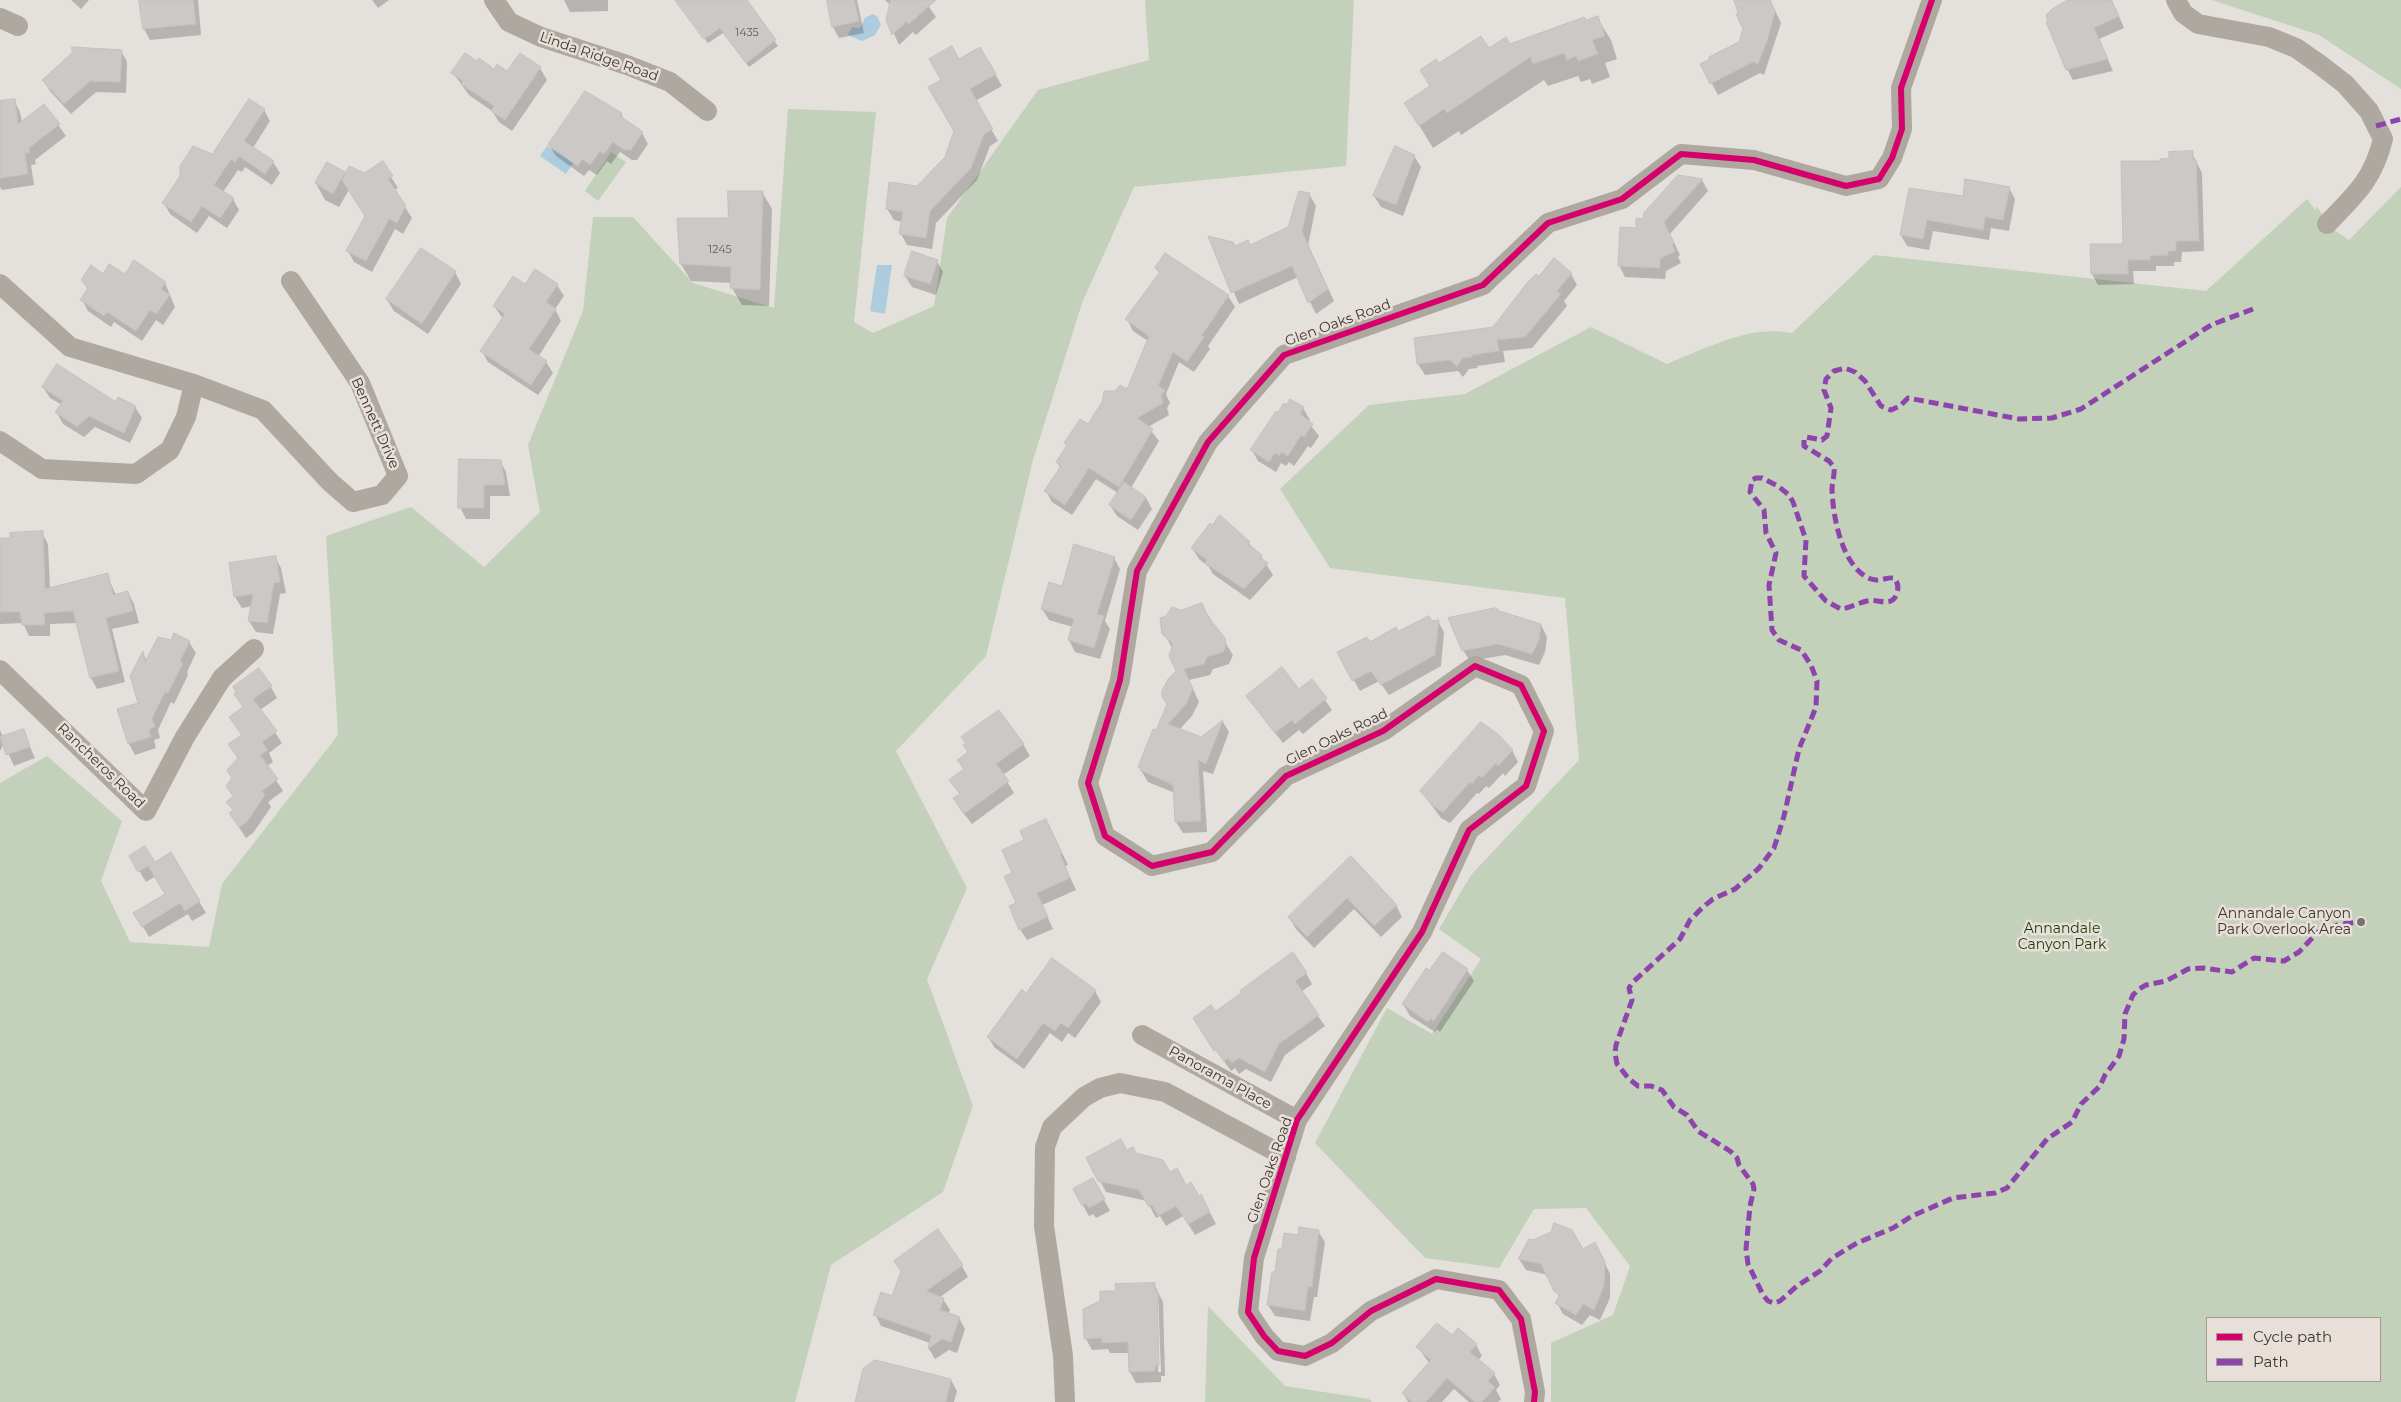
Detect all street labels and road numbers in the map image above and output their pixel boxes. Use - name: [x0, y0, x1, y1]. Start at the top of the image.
- street label: Linda Ridge Road: [537, 29, 661, 85]
- street label: Glen Oaks Road: [1283, 296, 1393, 350]
- street label: Bennett Drive: [347, 375, 403, 471]
- street label: Glen Oaks Road: [1283, 705, 1391, 769]
- street label: Rancheros Road: [54, 720, 148, 812]
- street label: Panorama Place: [1166, 1043, 1274, 1113]
- street label: Glen Oaks Road: [1244, 1115, 1296, 1225]

